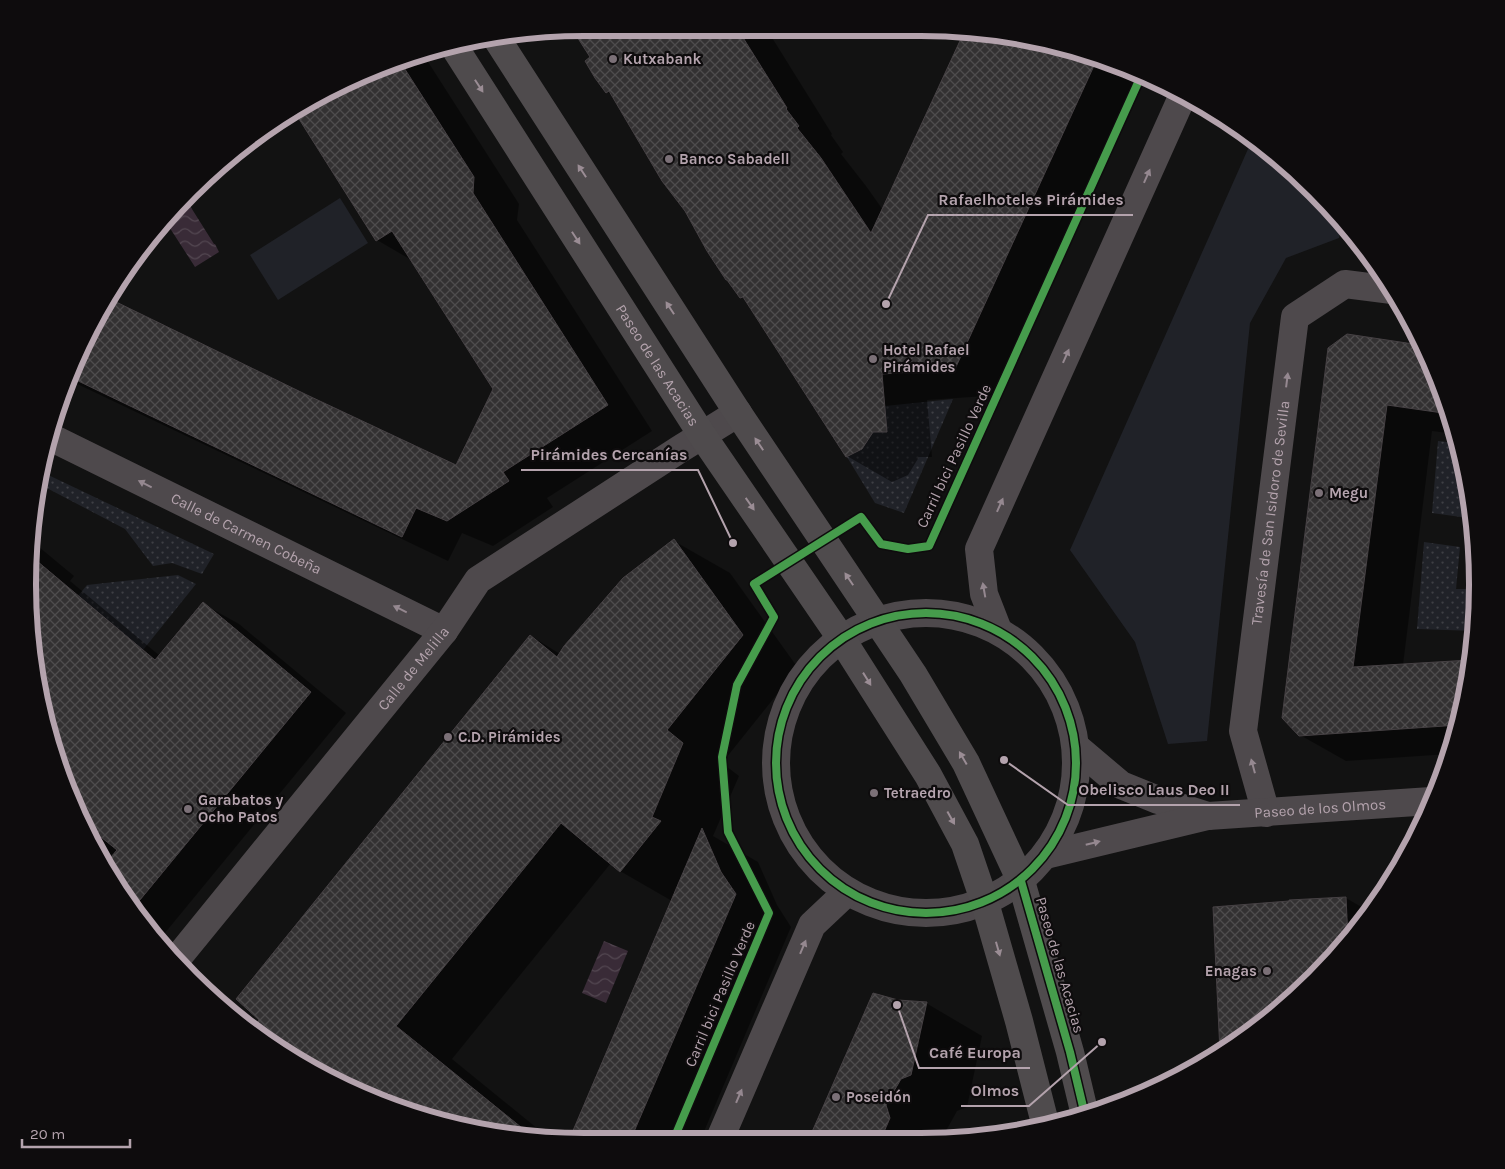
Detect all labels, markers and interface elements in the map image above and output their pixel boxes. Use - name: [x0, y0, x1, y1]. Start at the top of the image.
- place label: Kutxabank: [623, 50, 702, 68]
- marker: Kutxabank: [607, 53, 619, 65]
- one-way arrow: [475, 79, 484, 93]
- place label: Banco Sabadell: [679, 150, 790, 168]
- marker: Banco Sabadell: [663, 153, 675, 165]
- one-way arrow: [578, 165, 587, 178]
- one-way arrow: [1143, 169, 1151, 183]
- callout: Rafaelhoteles Pirámides: [928, 184, 1133, 215]
- text: Rafaelhoteles Pirámides: [938, 190, 1124, 209]
- one-way arrow: [572, 231, 581, 244]
- street label: Paseo de las Acacias: [612, 301, 703, 430]
- one-way arrow: [666, 301, 675, 315]
- place label: Hotel Rafael Pirámides: [883, 341, 970, 376]
- one-way arrow: [1062, 349, 1070, 363]
- marker: Hotel Rafael Pirámides: [867, 353, 879, 365]
- one-way arrow: [1283, 372, 1291, 388]
- street label: Carril bici Pasillo Verde: [913, 381, 995, 531]
- street label: Travesía de San Isidoro de Sevilla: [1247, 400, 1293, 626]
- one-way arrow: [754, 437, 764, 451]
- callout: Pirámides Cercanías: [521, 439, 698, 470]
- text: Pirámides Cercanías: [530, 445, 688, 464]
- one-way arrow: [138, 479, 152, 487]
- place label: Megu: [1329, 484, 1368, 502]
- marker: Megu: [1313, 487, 1325, 499]
- street label: Calle de Carmen Cobeña: [168, 489, 325, 578]
- one-way arrow: [745, 497, 755, 511]
- one-way arrow: [996, 498, 1004, 512]
- one-way arrow: [844, 572, 854, 586]
- one-way arrow: [980, 582, 988, 598]
- one-way arrow: [393, 605, 408, 614]
- street label: Calle de Melilla: [374, 623, 453, 714]
- one-way arrow: [862, 672, 872, 686]
- place label: C.D. Pirámides: [458, 728, 561, 746]
- marker: C.D. Pirámides: [442, 731, 454, 743]
- one-way arrow: [958, 751, 967, 764]
- one-way arrow: [1249, 759, 1257, 774]
- callout: Obelisco Laus Deo II: [1068, 774, 1240, 805]
- text: Obelisco Laus Deo II: [1078, 780, 1230, 799]
- place label: Tetraedro: [884, 784, 951, 802]
- marker: Tetraedro: [868, 787, 880, 799]
- place label: Garabatos y Ocho Patos: [198, 791, 284, 826]
- street label: Paseo de los Olmos: [1254, 795, 1387, 822]
- marker: Garabatos y Ocho Patos: [182, 803, 194, 815]
- one-way arrow: [947, 811, 955, 825]
- one-way arrow: [1086, 839, 1101, 847]
- street label: Paseo de las Acacias: [1032, 895, 1088, 1035]
- street label: Carril bici Pasillo Verde: [681, 918, 759, 1070]
- one-way arrow: [799, 940, 807, 954]
- one-way arrow: [995, 942, 1003, 957]
- place label: Enagas: [1205, 962, 1257, 980]
- marker: Enagas: [1261, 965, 1273, 977]
- callout: Café Europa: [919, 1037, 1030, 1068]
- text: Café Europa: [929, 1043, 1021, 1062]
- callout: Olmos: [961, 1075, 1029, 1106]
- text: Olmos: [971, 1081, 1019, 1100]
- place label: Poseidón: [846, 1088, 911, 1106]
- one-way arrow: [735, 1089, 743, 1103]
- marker: Poseidón: [830, 1091, 842, 1103]
- scale bar: [22, 1116, 130, 1148]
- text: 20 m: [30, 1125, 65, 1143]

